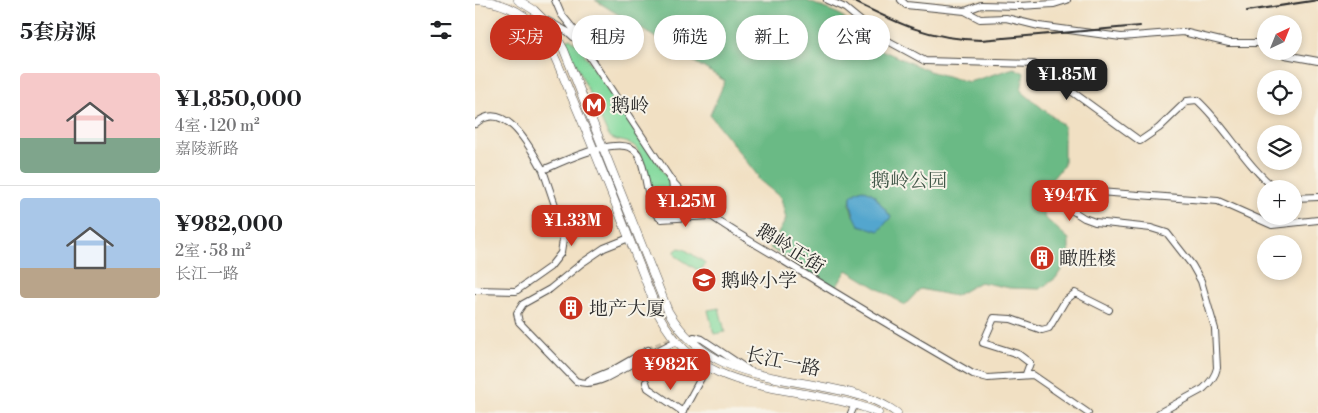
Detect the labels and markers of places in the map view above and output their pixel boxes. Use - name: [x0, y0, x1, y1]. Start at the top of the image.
- pin: ¥1.85M: [1026, 58, 1108, 101]
- metro station icon: 鹅岭: [581, 92, 607, 118]
- place label: 鹅岭: [611, 94, 649, 118]
- pin: ¥947K: [1035, 180, 1105, 222]
- pin: ¥1.25M: [645, 186, 727, 228]
- pin: ¥1.33M: [531, 204, 613, 247]
- building icon: 瞰胜楼: [1029, 245, 1055, 271]
- place label: 瞰胜楼: [1059, 247, 1116, 271]
- school or university icon: 鹅岭小学: [691, 267, 717, 293]
- place label: 鹅岭小学: [721, 269, 797, 293]
- building icon: 地产大厦: [558, 295, 584, 321]
- place label: 地产大厦: [589, 297, 665, 321]
- pin: ¥982K: [636, 348, 706, 391]

